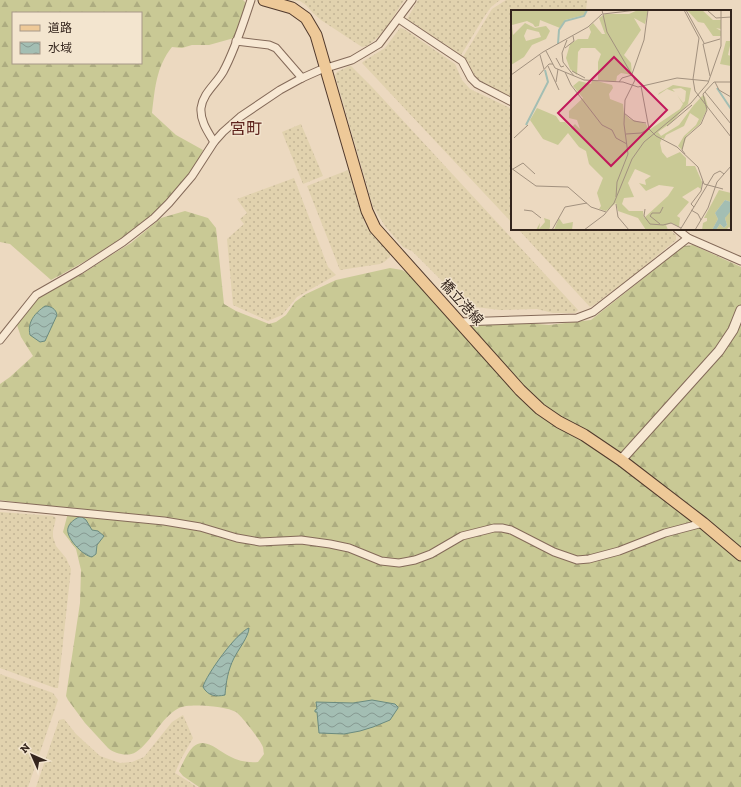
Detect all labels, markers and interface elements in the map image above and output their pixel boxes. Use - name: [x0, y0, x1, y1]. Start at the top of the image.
- inset map: [511, 10, 731, 230]
- legend: [12, 12, 142, 64]
- text: 道路: [48, 21, 72, 35]
- text: 水域: [48, 41, 72, 55]
- district label: 宮町: [230, 119, 262, 138]
- street label: 橋立港線: [437, 276, 487, 329]
- north arrow: [12, 735, 52, 775]
- text: N: [18, 740, 33, 756]

